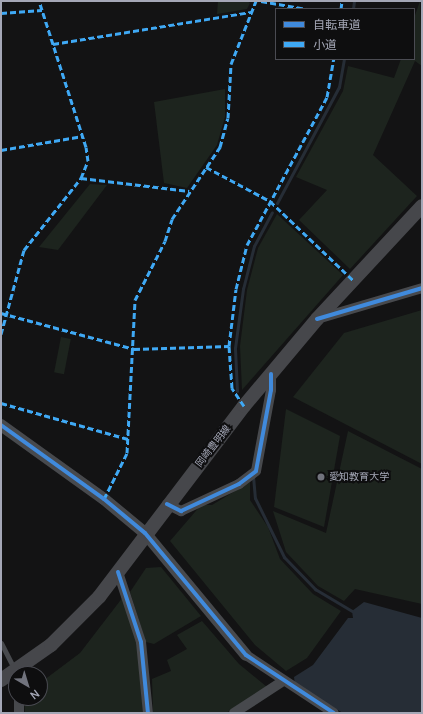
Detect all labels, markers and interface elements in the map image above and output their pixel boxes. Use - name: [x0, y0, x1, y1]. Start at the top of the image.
- legend: [275, 8, 415, 60]
- text: 自転車道: [313, 16, 361, 33]
- text: 小道: [313, 36, 337, 53]
- street label: 岡崎豊明線: [193, 423, 233, 469]
- place label: 愛知教育大学: [329, 471, 389, 483]
- marker: 愛知教育大学: [316, 472, 326, 482]
- north arrow: [8, 666, 48, 706]
- text: N: [27, 687, 43, 703]

